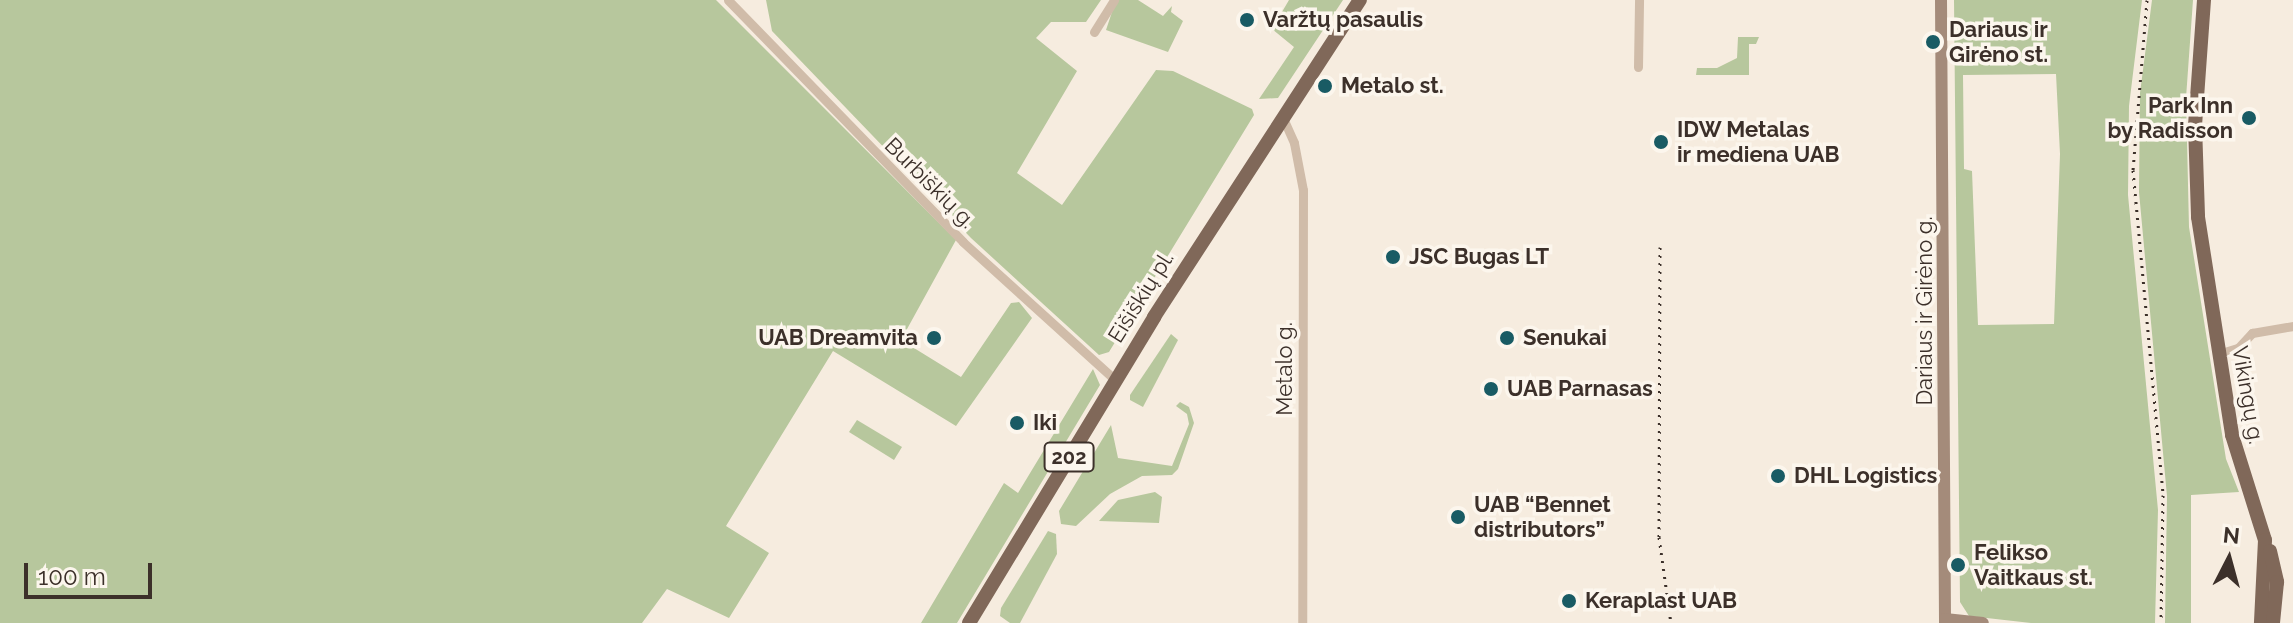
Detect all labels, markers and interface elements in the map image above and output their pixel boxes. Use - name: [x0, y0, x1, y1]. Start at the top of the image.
- place label: Varžtų pasaulis: [1263, 7, 1423, 33]
- marker: Varžtų pasaulis: [1238, 11, 1256, 29]
- place label: Dariaus ir Girėno st.: [1949, 16, 2048, 68]
- marker: Dariaus ir Girėno st.: [1924, 33, 1942, 51]
- place label: Metalo st.: [1341, 73, 1444, 99]
- marker: Metalo st.: [1316, 77, 1334, 95]
- place label: Park Inn by Radisson: [2107, 92, 2233, 144]
- marker: Park Inn by Radisson: [2240, 109, 2258, 127]
- place label: IDW Metalas ir mediena UAB: [1677, 116, 1840, 168]
- street label: Burbiškių g.: [879, 132, 981, 234]
- marker: IDW Metalas ir mediena UAB: [1652, 133, 1670, 151]
- street label: Dariaus ir Girėno g.: [1912, 216, 1938, 406]
- place label: JSC Bugas LT: [1409, 244, 1549, 270]
- street label: Eišiškių pl.: [1102, 246, 1180, 348]
- marker: JSC Bugas LT: [1384, 248, 1402, 266]
- street label: Metalo g.: [1272, 322, 1298, 416]
- place label: UAB Dreamvita: [758, 325, 918, 351]
- place label: Senukai: [1523, 325, 1607, 351]
- marker: UAB Dreamvita: [925, 329, 943, 347]
- marker: Senukai: [1498, 329, 1516, 347]
- street label: Vikingų g.: [2226, 344, 2270, 446]
- place label: UAB Parnasas: [1507, 376, 1653, 402]
- marker: UAB Parnasas: [1482, 380, 1500, 398]
- place label: Iki: [1033, 410, 1057, 436]
- marker: Iki: [1008, 414, 1026, 432]
- road number: 202: [1043, 441, 1095, 473]
- place label: DHL Logistics: [1794, 463, 1938, 489]
- marker: DHL Logistics: [1769, 467, 1787, 485]
- place label: UAB “Bennet distributors”: [1474, 491, 1611, 542]
- marker: UAB “Bennet distributors”: [1449, 508, 1467, 526]
- north arrow: [2189, 519, 2269, 599]
- text: N: [2222, 521, 2241, 549]
- place label: Felikso Vaitkaus st.: [1974, 539, 2093, 590]
- scale bar: [28, 547, 156, 597]
- marker: Felikso Vaitkaus st.: [1949, 556, 1967, 574]
- text: 100 m: [38, 562, 106, 591]
- place label: Keraplast UAB: [1585, 588, 1737, 614]
- marker: Keraplast UAB: [1560, 592, 1578, 610]

